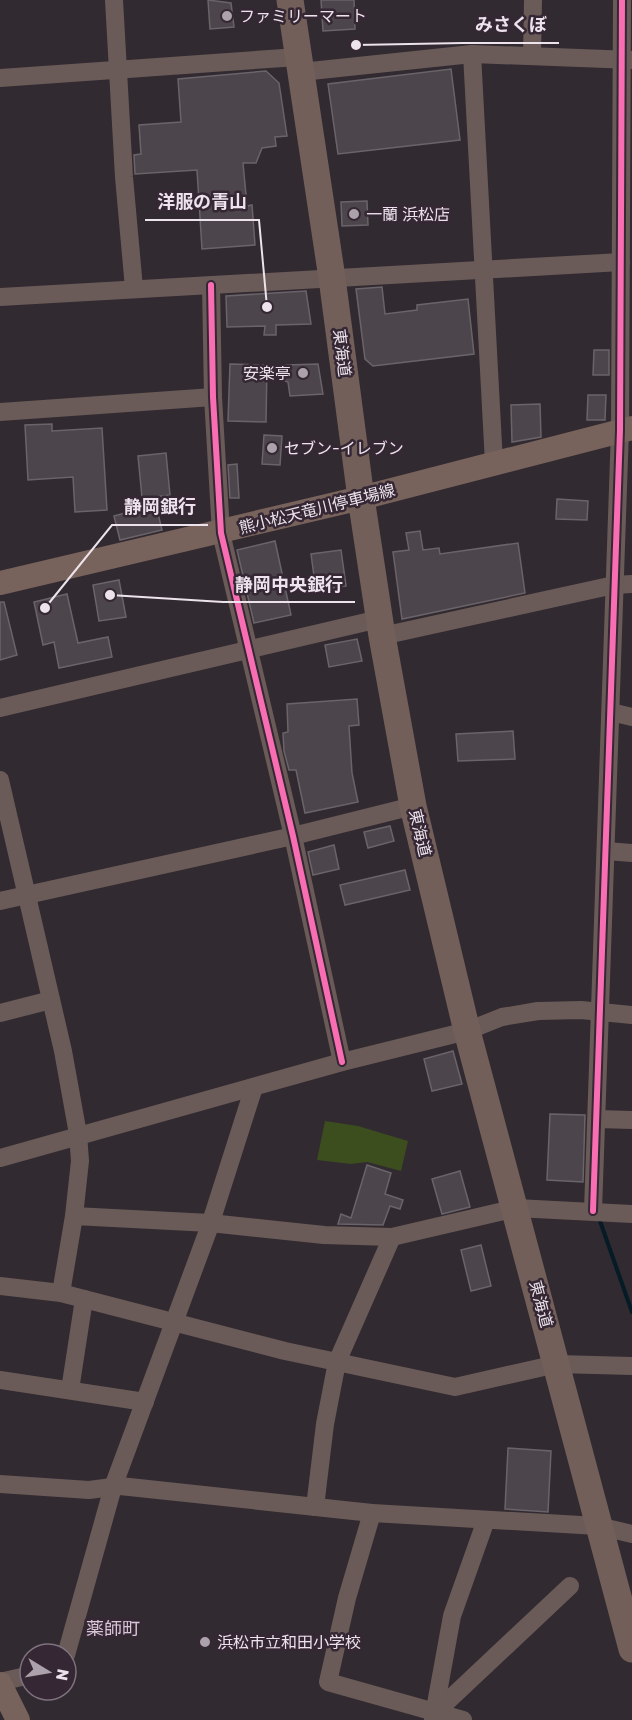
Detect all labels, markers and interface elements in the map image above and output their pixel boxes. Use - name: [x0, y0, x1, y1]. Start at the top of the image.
- place label: ファミリーマート: [239, 7, 367, 26]
- callout: みさくぼ: [463, 7, 559, 43]
- marker: ファミリーマート: [220, 9, 234, 23]
- text: みさくぼ: [475, 14, 547, 36]
- callout: 洋服の青山: [145, 184, 259, 220]
- text: 洋服の青山: [157, 191, 247, 213]
- place label: 一蘭 浜松店: [366, 205, 450, 224]
- marker: 一蘭 浜松店: [347, 207, 361, 221]
- street label: 東海道: [330, 328, 354, 378]
- place label: 安楽亭: [243, 364, 291, 383]
- marker: 安楽亭: [296, 366, 310, 380]
- place label: セブン-イレブン: [284, 439, 404, 458]
- marker: セブン-イレブン: [265, 441, 279, 455]
- street label: 熊小松天竜川停車場線: [237, 480, 397, 538]
- callout: 静岡銀行: [112, 489, 208, 525]
- text: 静岡銀行: [124, 496, 196, 518]
- callout: 静岡中央銀行: [223, 566, 355, 602]
- text: 静岡中央銀行: [235, 574, 343, 596]
- street label: 東海道: [405, 807, 435, 859]
- street label: 東海道: [526, 1278, 556, 1330]
- district label: 薬師町: [86, 1618, 140, 1640]
- place label: 浜松市立和田小学校: [217, 1633, 361, 1652]
- marker: 浜松市立和田小学校: [198, 1635, 212, 1649]
- north arrow: [18, 1642, 78, 1702]
- text: N: [52, 1667, 73, 1682]

